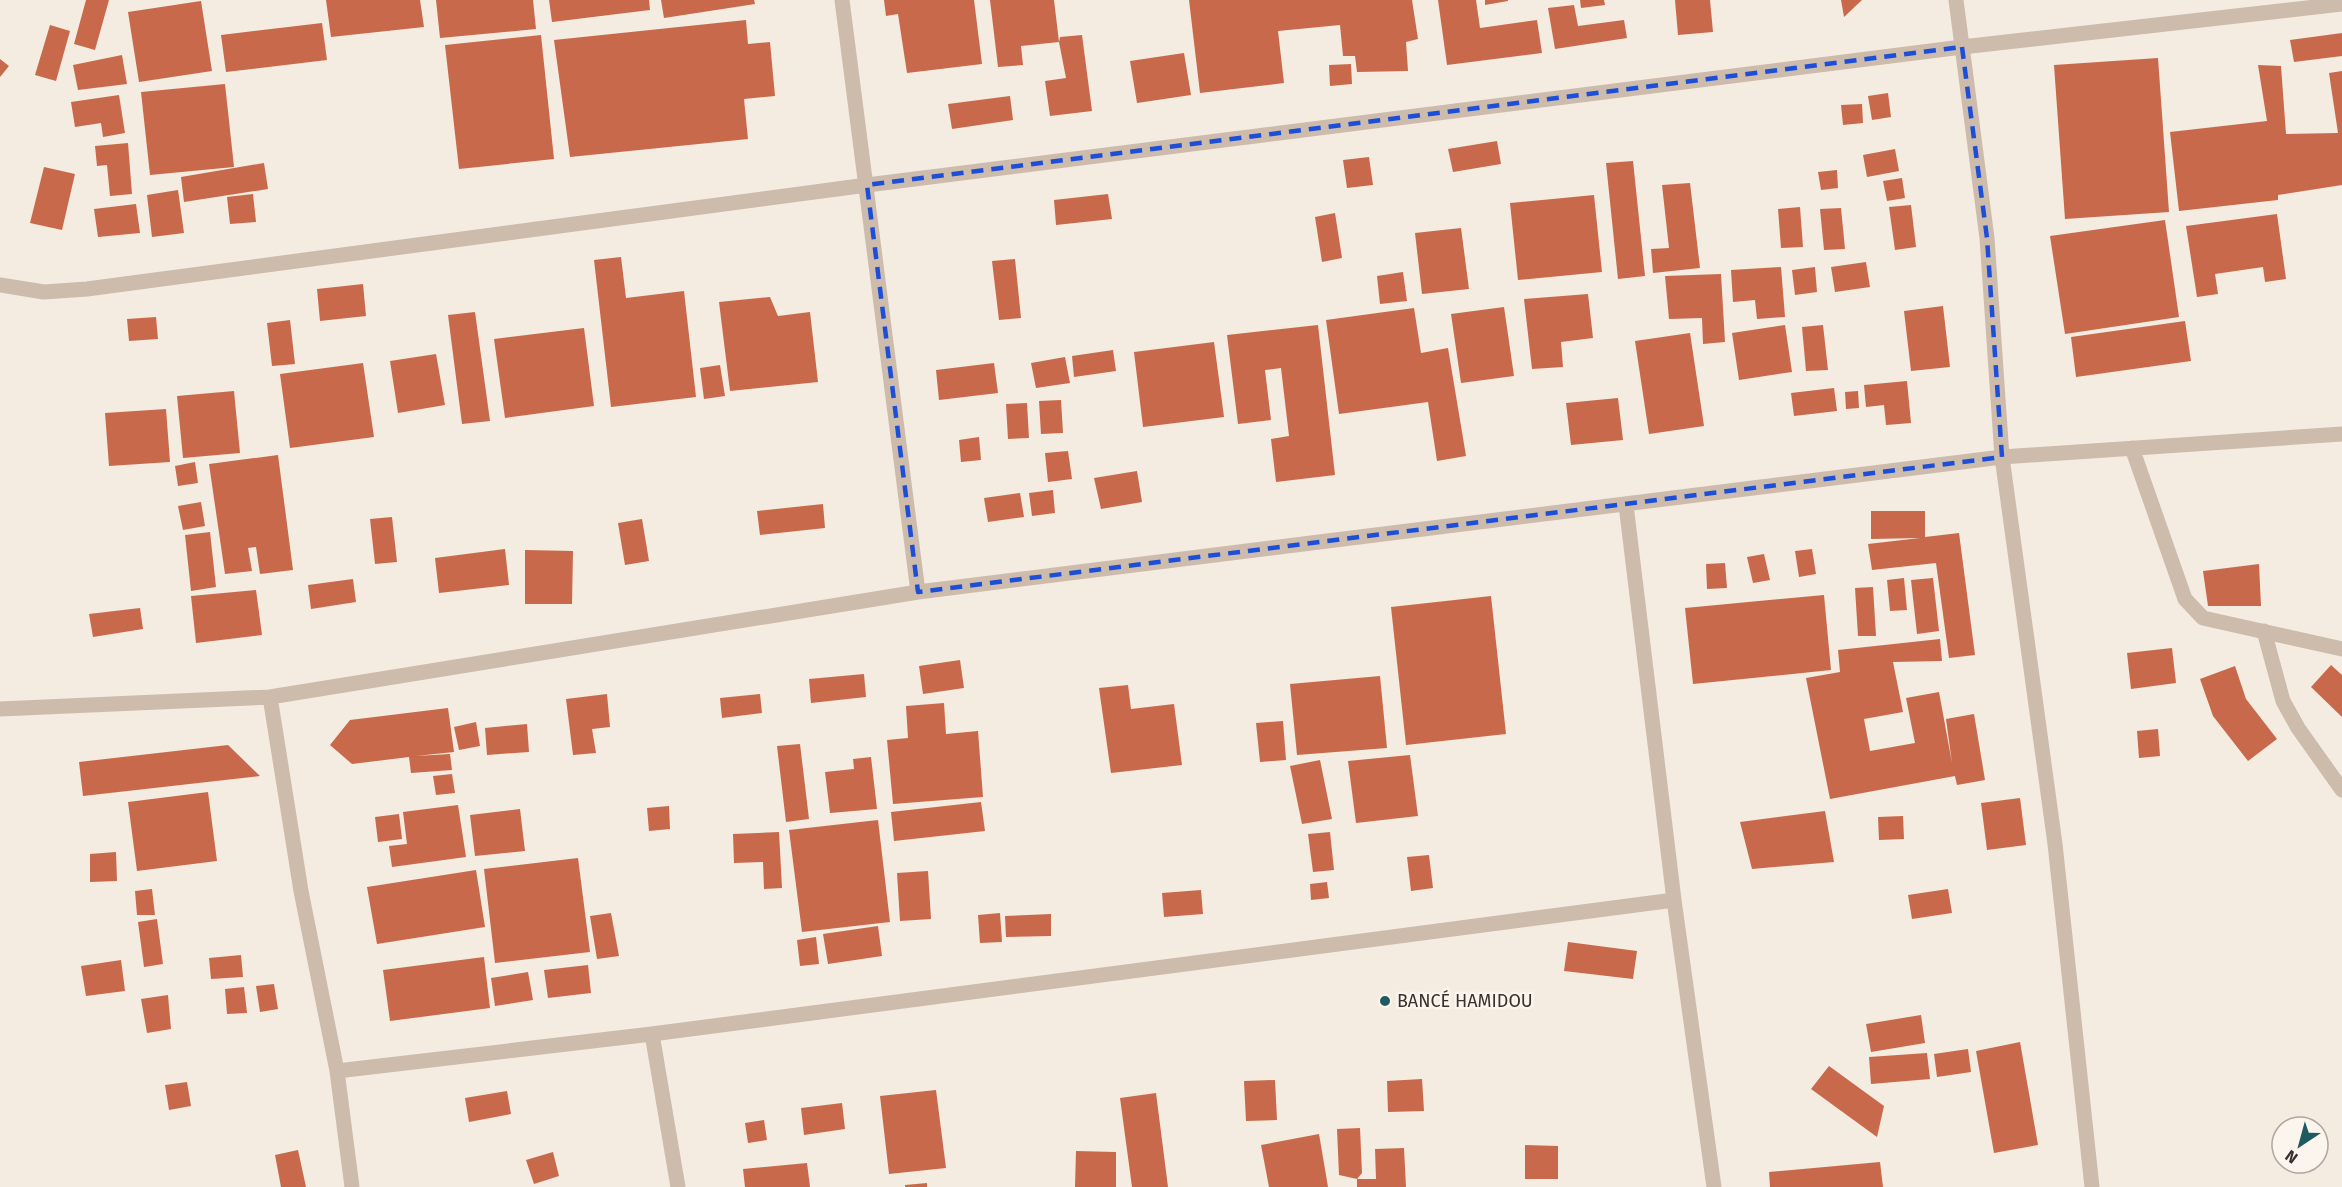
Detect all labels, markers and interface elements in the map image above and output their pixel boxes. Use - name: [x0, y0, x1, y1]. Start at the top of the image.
- place label: BANCÉ HAMIDOU: [1397, 989, 1533, 1012]
- marker: BANCÉ HAMIDOU: [1378, 994, 1392, 1008]
- north arrow: [2270, 1115, 2330, 1175]
- text: N: [2282, 1146, 2301, 1168]

